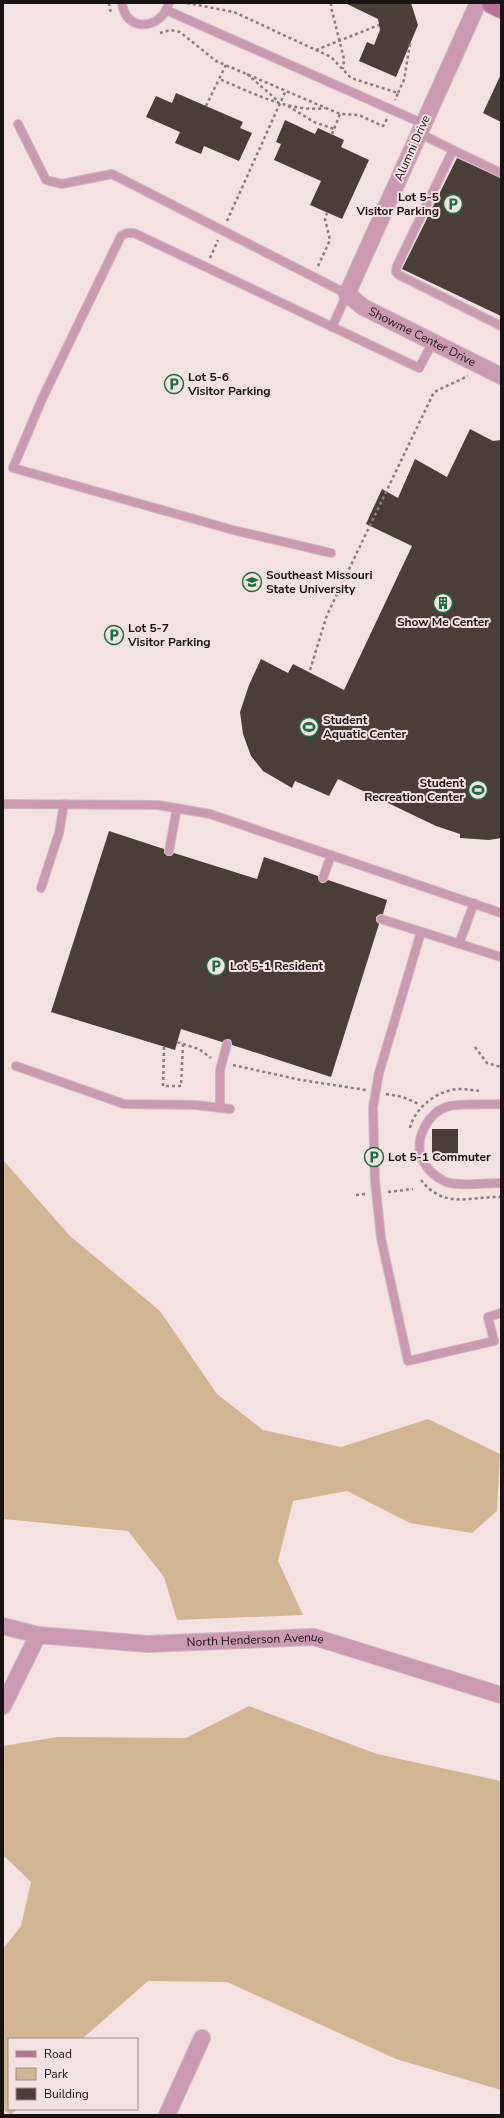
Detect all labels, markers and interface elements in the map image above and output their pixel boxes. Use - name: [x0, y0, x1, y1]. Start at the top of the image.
- street label: Alumni Drive: [390, 113, 434, 183]
- place label: Lot 5-5 Visitor Parking: [355, 189, 439, 219]
- parking icon: Lot 5-5 Visitor Parking: [442, 193, 464, 215]
- street label: Showme Center Drive: [366, 303, 479, 370]
- place label: Lot 5-6 Visitor Parking: [187, 369, 271, 399]
- parking icon: Lot 5-6 Visitor Parking: [163, 373, 185, 395]
- place label: Southeast Missouri State University: [266, 567, 373, 597]
- school or university icon: Southeast Missouri State University: [241, 571, 263, 593]
- building icon: Show Me Center: [432, 592, 454, 614]
- place label: Show Me Center: [397, 614, 489, 630]
- place label: Lot 5-7 Visitor Parking: [127, 620, 211, 650]
- parking icon: Lot 5-7 Visitor Parking: [103, 624, 125, 646]
- place label: Student Aquatic Center: [323, 712, 406, 742]
- sports icon: Student Aquatic Center: [298, 716, 320, 738]
- place label: Student Recreation Center: [364, 775, 464, 805]
- sports icon: Student Recreation Center: [467, 779, 489, 801]
- parking icon: Lot 5-1 Resident: [205, 955, 227, 977]
- place label: Lot 5-1 Resident: [230, 958, 323, 974]
- parking icon: Lot 5-1 Commuter: [363, 1146, 385, 1168]
- place label: Lot 5-1 Commuter: [388, 1149, 491, 1165]
- street label: North Henderson Avenue: [186, 1628, 326, 1650]
- legend: [8, 2038, 138, 2110]
- text: Road: [44, 2046, 72, 2062]
- text: Park: [44, 2066, 69, 2082]
- text: Building: [44, 2086, 89, 2102]

